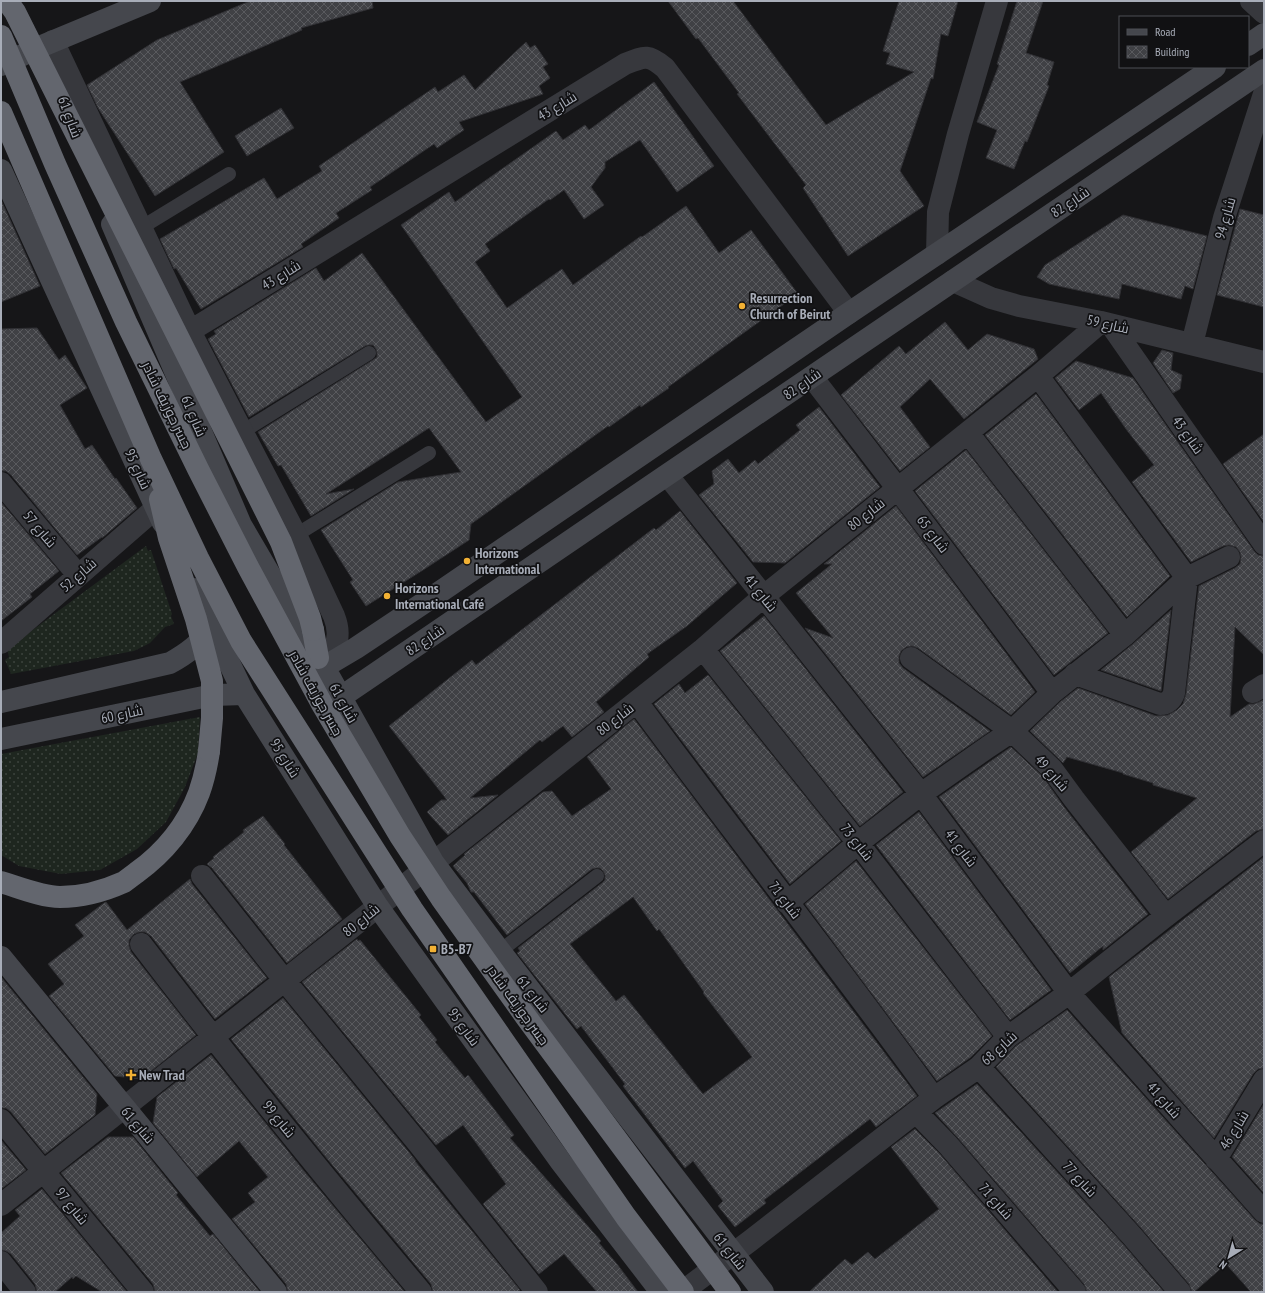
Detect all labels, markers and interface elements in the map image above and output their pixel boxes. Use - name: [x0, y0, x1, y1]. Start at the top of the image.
- legend: [1119, 16, 1249, 68]
- text: Road: [1155, 24, 1175, 39]
- text: Building: [1155, 44, 1190, 59]
- street label: شارع 43: [534, 87, 580, 125]
- street label: شارع 61: [54, 94, 86, 140]
- street label: شارع 82: [1047, 183, 1093, 221]
- street label: شارع 94: [1210, 195, 1240, 241]
- street label: شارع 43: [258, 256, 304, 294]
- place label: Resurrection Church of Beirut: [750, 289, 830, 323]
- marker: Resurrection Church of Beirut: [737, 301, 747, 311]
- street label: شارع 59: [1085, 310, 1131, 338]
- street label: جسر جوزيف شادر: [138, 357, 196, 452]
- street label: شارع 82: [779, 364, 825, 404]
- street label: شارع 61: [177, 393, 211, 439]
- street label: شارع 43: [1168, 412, 1208, 458]
- street label: شارع 95: [121, 446, 155, 492]
- street label: شارع 80: [844, 494, 888, 534]
- street label: شارع 57: [19, 507, 61, 551]
- street label: شارع 65: [913, 512, 953, 556]
- place label: Horizons International: [475, 544, 540, 578]
- street label: شارع 52: [56, 554, 100, 596]
- marker: Horizons International: [462, 556, 472, 566]
- street label: شارع 41: [741, 571, 781, 615]
- place label: Horizons International Café: [395, 579, 484, 613]
- marker: Horizons International Café: [382, 591, 392, 601]
- street label: شارع 82: [402, 621, 448, 659]
- street label: جسر جوزيف شادر: [285, 646, 347, 739]
- street label: شارع 61: [326, 680, 362, 726]
- street label: شارع 80: [593, 699, 637, 739]
- street label: شارع 60: [99, 701, 145, 727]
- street label: شارع 95: [266, 735, 304, 781]
- street label: شارع 49: [1031, 751, 1073, 795]
- street label: شارع 73: [837, 820, 877, 864]
- street label: شارع 41: [941, 826, 981, 870]
- street label: شارع 71: [765, 878, 805, 922]
- street label: شارع 80: [339, 900, 383, 940]
- place label: B5-B7: [441, 940, 473, 958]
- marker: B5-B7: [428, 944, 438, 954]
- street label: جسر جوزيف شادر: [482, 960, 553, 1049]
- street label: شارع 61: [513, 972, 553, 1016]
- street label: شارع 95: [444, 1004, 484, 1050]
- street label: شارع 68: [977, 1027, 1021, 1069]
- place label: New Trad: [139, 1066, 185, 1084]
- marker: New Trad: [126, 1070, 136, 1080]
- street label: شارع 41: [1143, 1078, 1185, 1122]
- street label: شارع 99: [259, 1097, 299, 1141]
- street label: شارع 61: [117, 1103, 159, 1147]
- street label: شارع 46: [1215, 1107, 1253, 1153]
- street label: شارع 77: [1059, 1157, 1101, 1201]
- street label: شارع 71: [975, 1179, 1017, 1223]
- street label: شارع 97: [52, 1184, 92, 1228]
- street label: شارع 61: [710, 1229, 750, 1273]
- north arrow: [1209, 1237, 1249, 1277]
- text: N: [1216, 1258, 1230, 1272]

